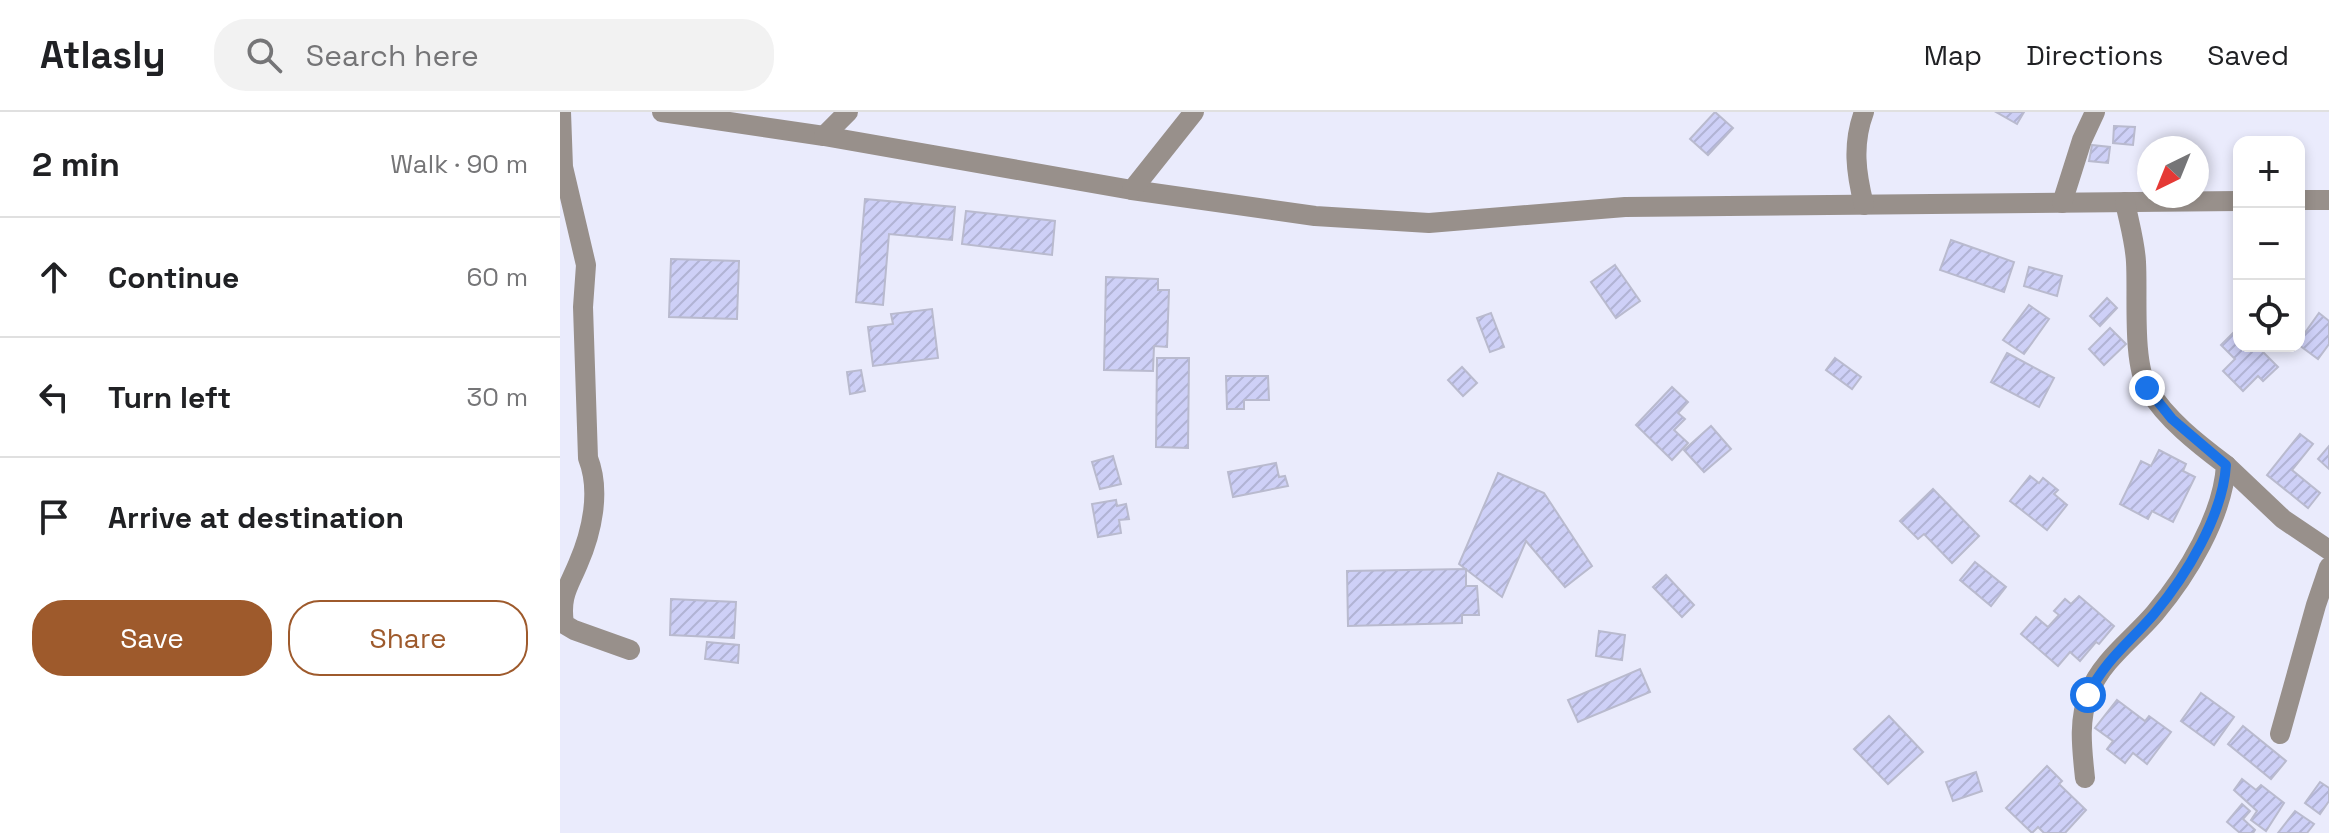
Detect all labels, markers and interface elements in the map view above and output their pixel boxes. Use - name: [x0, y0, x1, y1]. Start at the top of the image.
- search box: [214, 19, 774, 91]
- text: Atlasly: [40, 31, 166, 79]
- icon: search: [242, 33, 286, 77]
- text: Search here: [306, 36, 479, 75]
- text: Map: [1924, 37, 1982, 73]
- text: Directions: [2026, 37, 2163, 73]
- text: Saved: [2207, 37, 2289, 73]
- north arrow: [2137, 136, 2209, 208]
- map controls: [2233, 136, 2305, 352]
- button: +: [2233, 136, 2305, 208]
- text: 2 min: [32, 143, 120, 186]
- text: Walk · 90 m: [390, 147, 528, 181]
- button: −: [2233, 208, 2305, 280]
- icon: ahead: [32, 255, 76, 299]
- text: Continue: [108, 258, 239, 297]
- text: 60 m: [466, 260, 528, 294]
- button: locate: [2233, 280, 2305, 352]
- route end: [2129, 370, 2165, 406]
- icon: left: [32, 375, 76, 419]
- text: Turn left: [108, 378, 231, 417]
- text: 30 m: [467, 380, 528, 414]
- icon: arrive: [32, 495, 76, 539]
- text: Arrive at destination: [108, 498, 404, 537]
- button: Save: [32, 600, 272, 676]
- button: Share: [288, 600, 528, 676]
- route start: [2070, 677, 2106, 713]

